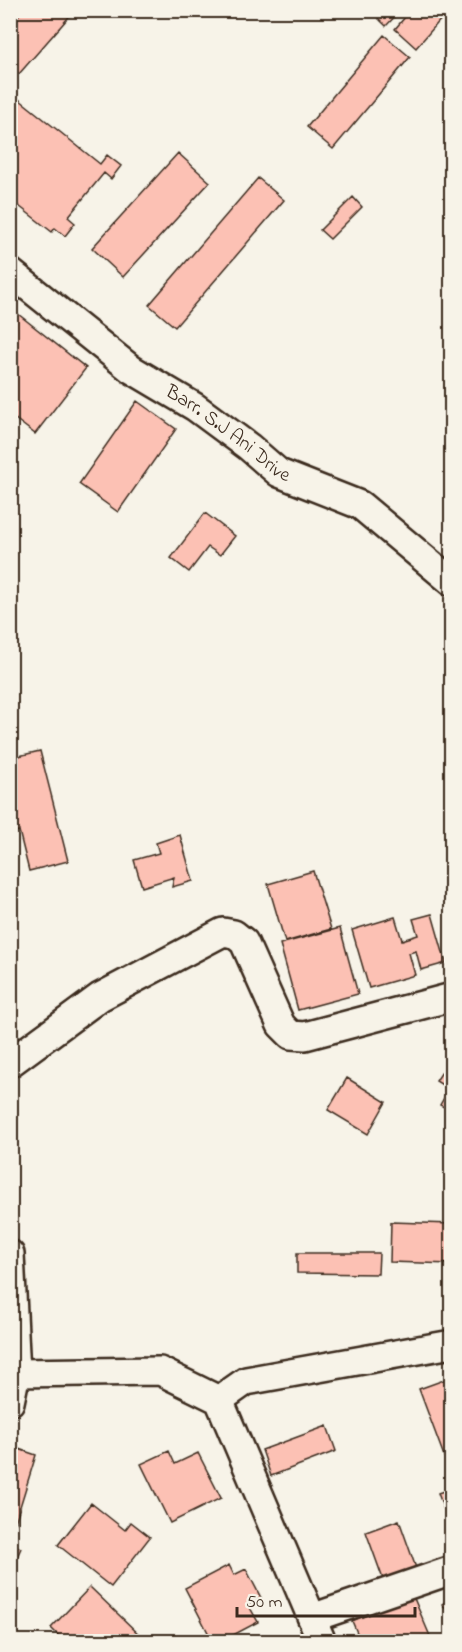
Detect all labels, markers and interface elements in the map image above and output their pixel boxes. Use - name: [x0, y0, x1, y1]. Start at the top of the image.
- street label: Barr. S.J Ani Drive: [159, 377, 294, 490]
- scale bar: [237, 1580, 416, 1618]
- text: 50 m: [246, 1590, 283, 1616]

